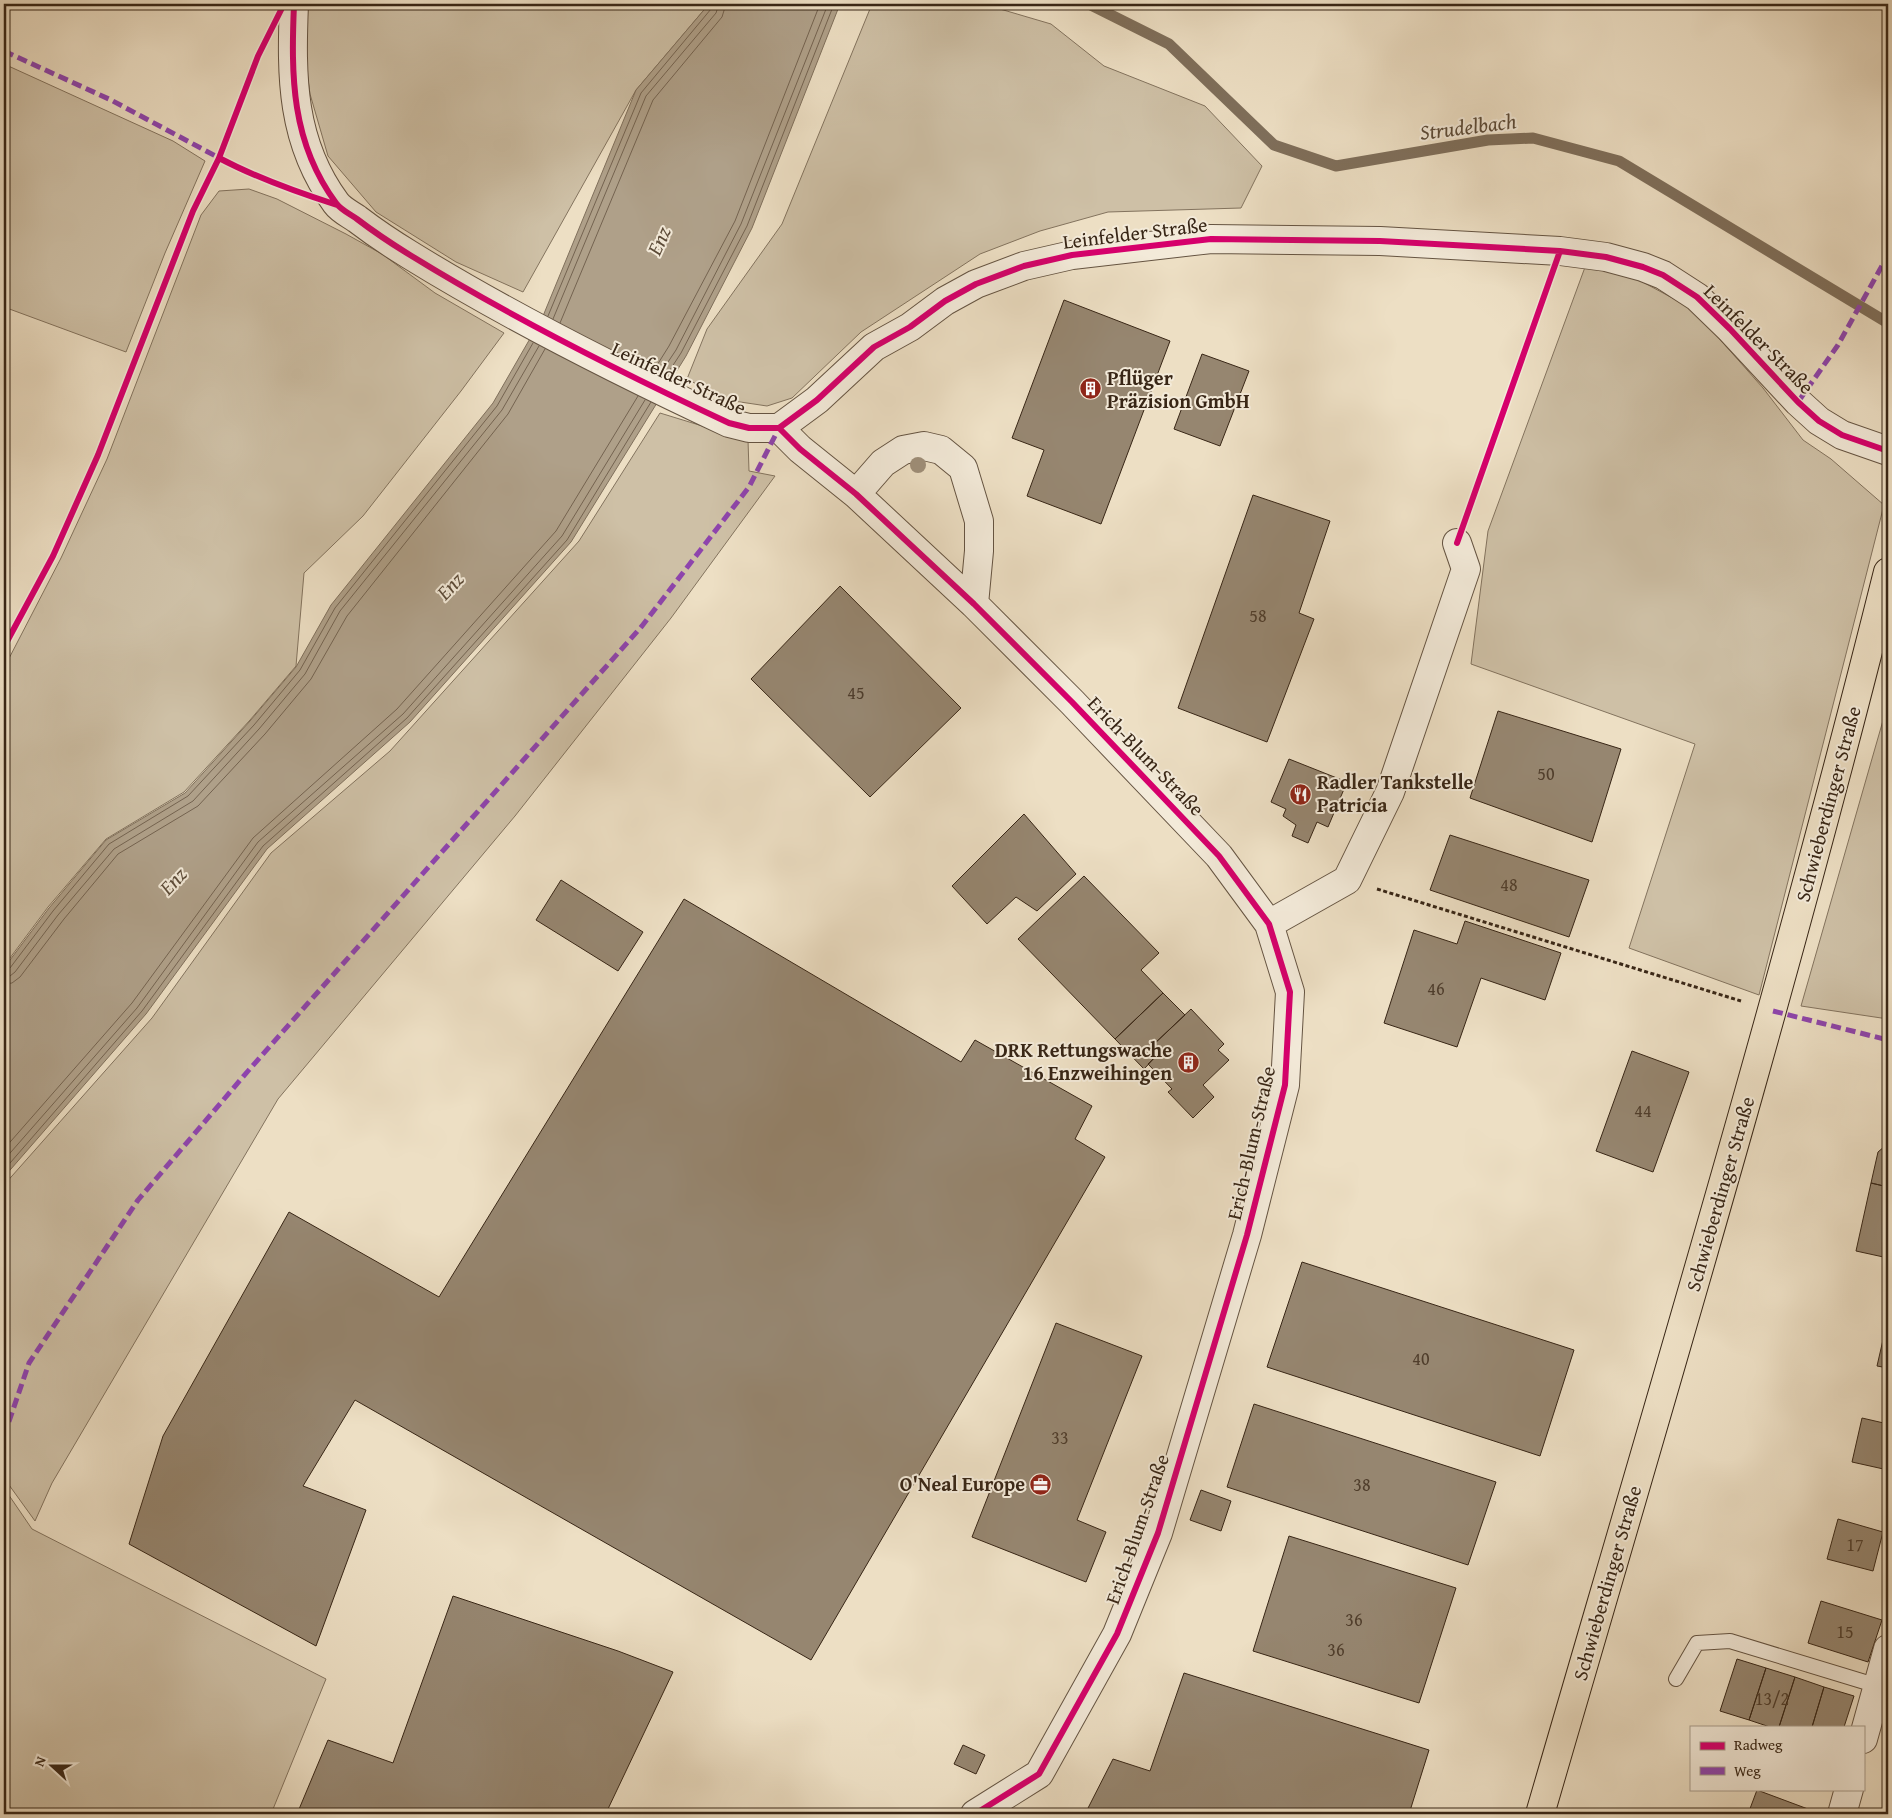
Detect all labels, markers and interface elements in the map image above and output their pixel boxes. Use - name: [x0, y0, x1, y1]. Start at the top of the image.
- water label: Strudelbach: [1418, 105, 1518, 148]
- street label: Leinfelder Straße: [1061, 209, 1209, 256]
- water label: Enz: [638, 221, 679, 261]
- street label: Leinfelder Straße: [1698, 277, 1821, 400]
- street label: Leinfelder Straße: [607, 334, 751, 421]
- place label: Pflüger Präzision GmbH: [1107, 363, 1250, 415]
- building icon: Pflüger Präzision GmbH: [1079, 377, 1103, 401]
- water label: Enz: [428, 565, 471, 607]
- house number: 58: [1249, 602, 1267, 629]
- house number: 45: [847, 679, 865, 706]
- street label: Erich-Blum-Straße: [1081, 689, 1211, 822]
- street label: Schwieberdinger Straße: [1787, 703, 1868, 905]
- house number: 50: [1537, 760, 1555, 787]
- place label: Radler Tankstelle Patricia: [1317, 767, 1474, 819]
- restaurant icon: Radler Tankstelle Patricia: [1289, 782, 1313, 806]
- water label: Enz: [151, 860, 194, 902]
- house number: 48: [1500, 871, 1518, 898]
- house number: 46: [1427, 975, 1445, 1002]
- place label: DRK Rettungswache 16 Enzweihingen: [995, 1035, 1172, 1087]
- building icon: DRK Rettungswache 16 Enzweihingen: [1176, 1050, 1200, 1074]
- street label: Erich-Blum-Straße: [1219, 1063, 1282, 1223]
- street label: Schwieberdinger Straße: [1678, 1093, 1761, 1295]
- house number: 44: [1634, 1097, 1652, 1124]
- house number: 40: [1412, 1345, 1430, 1372]
- house number: 33: [1051, 1424, 1069, 1451]
- street label: Erich-Blum-Straße: [1097, 1450, 1176, 1608]
- place label: O'Neal Europe: [900, 1469, 1025, 1498]
- house number: 38: [1353, 1471, 1371, 1498]
- office icon: O'Neal Europe: [1029, 1472, 1053, 1496]
- street label: Schwieberdinger Straße: [1565, 1482, 1648, 1684]
- house number: 17: [1846, 1531, 1864, 1558]
- house number: 36: [1345, 1606, 1363, 1633]
- house number: 15: [1836, 1618, 1854, 1645]
- house number: 36: [1327, 1636, 1345, 1663]
- house number: 13/2: [1755, 1685, 1789, 1712]
- legend: [1690, 1726, 1864, 1790]
- text: Radweg: [1734, 1734, 1783, 1755]
- north arrow: [28, 1740, 78, 1790]
- text: N: [29, 1753, 51, 1769]
- text: Weg: [1734, 1760, 1761, 1781]

